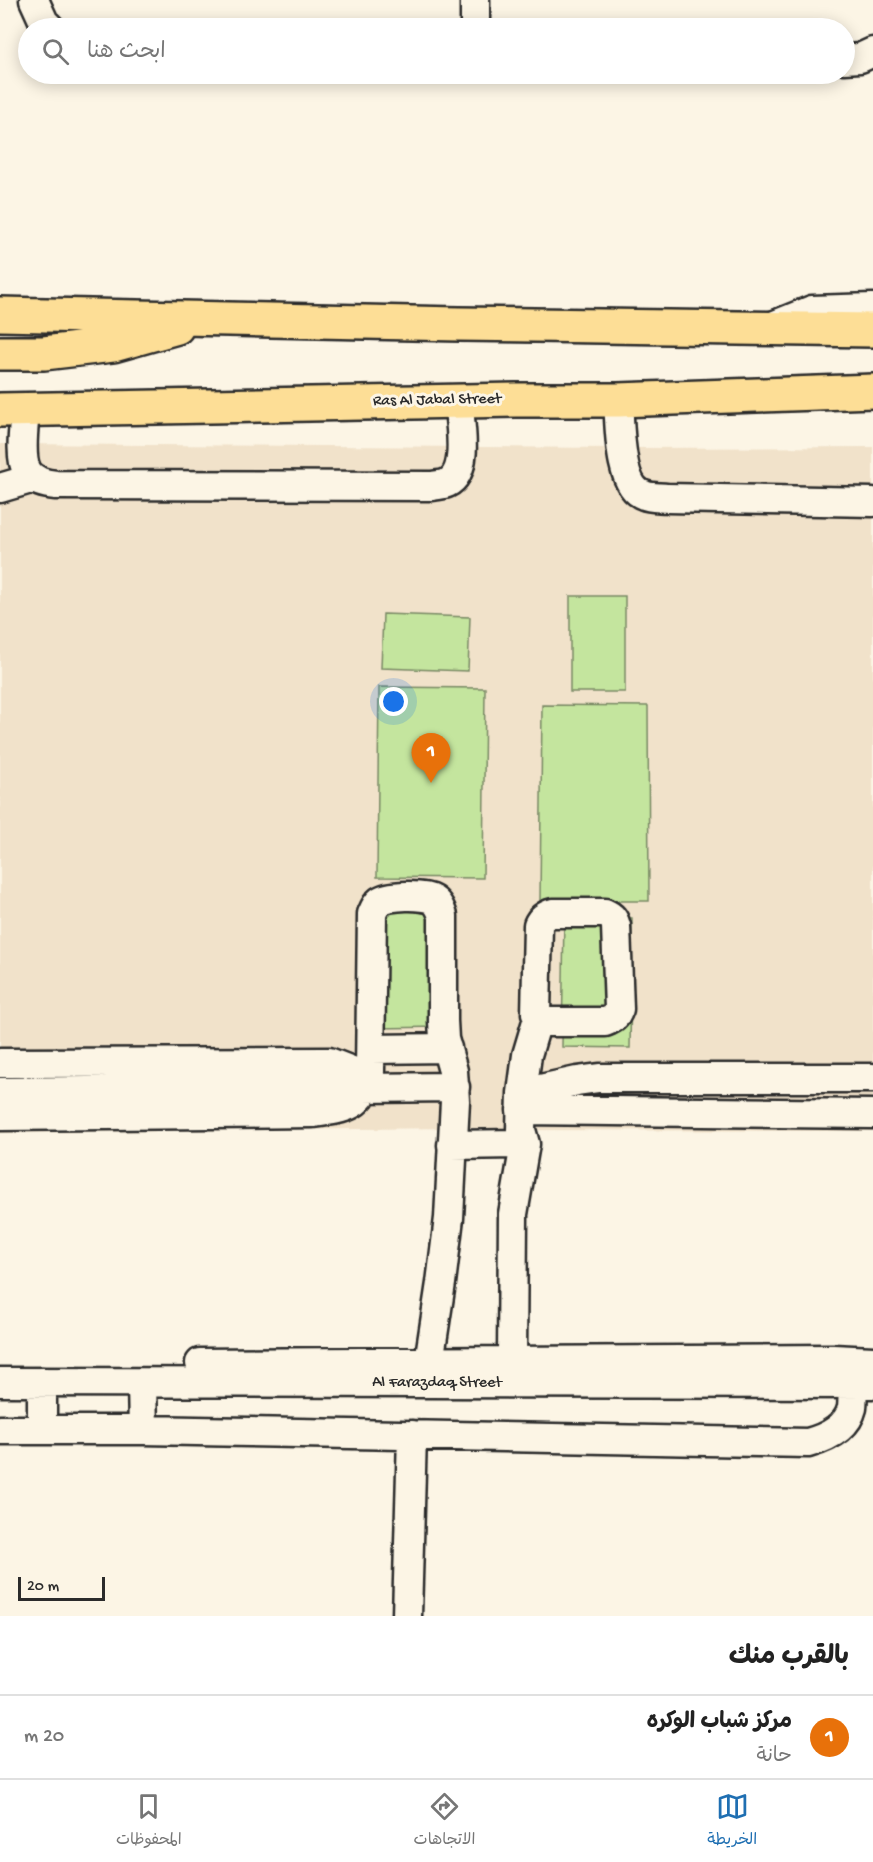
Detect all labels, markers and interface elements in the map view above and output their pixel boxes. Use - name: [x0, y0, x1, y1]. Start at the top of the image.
- search box: [18, 18, 855, 84]
- icon: search: [39, 35, 72, 68]
- text: ابحث هنا: [87, 40, 166, 66]
- street label: Ras Al Jabal Street: [373, 390, 503, 412]
- your location: [379, 687, 408, 716]
- pin: 1: [412, 734, 450, 783]
- street label: Al Farazdaq Street: [372, 1374, 503, 1393]
- scale bar: [18, 1574, 105, 1602]
- text: 20 m: [27, 1578, 59, 1597]
- text: بالقرب منك: [729, 1643, 849, 1674]
- text: مركز شباب الوكره: [646, 1710, 792, 1736]
- text: 20 m: [24, 1726, 64, 1749]
- text: 1: [825, 1726, 834, 1749]
- text: حانة: [756, 1746, 792, 1769]
- tab: المحفوظات: [116, 1790, 182, 1853]
- tab: الاتجاهات: [414, 1790, 475, 1853]
- tab: الخريطة: [707, 1790, 757, 1853]

